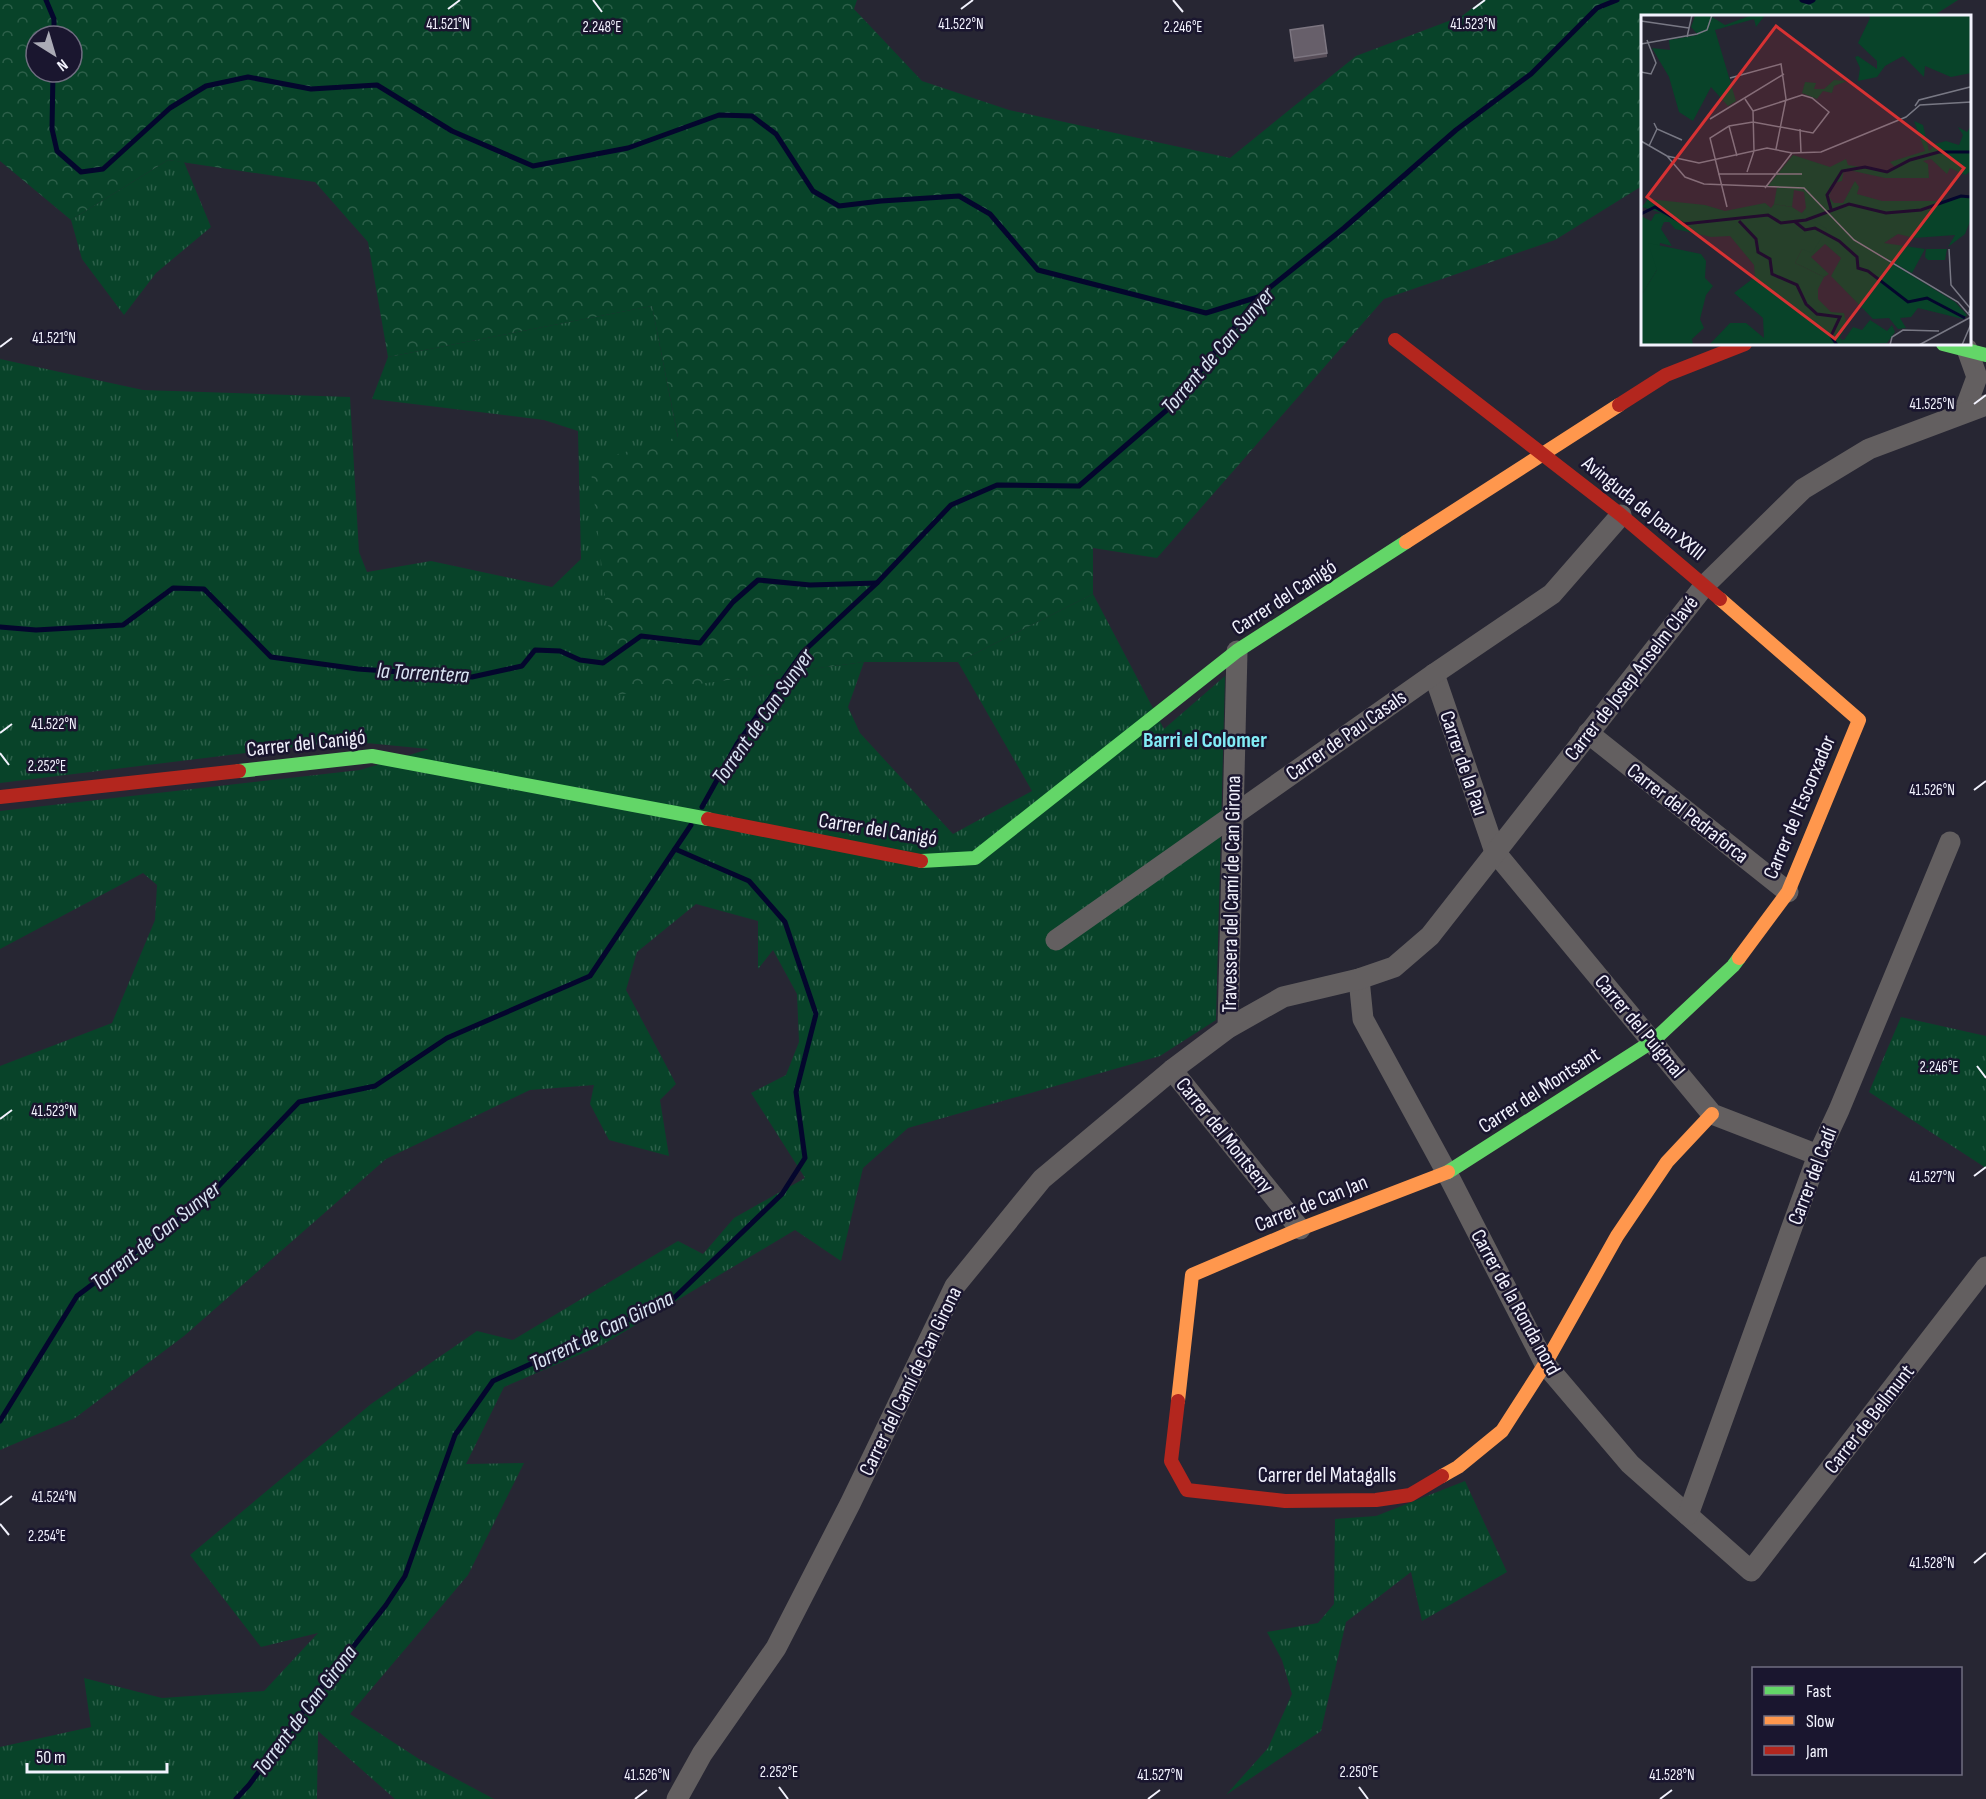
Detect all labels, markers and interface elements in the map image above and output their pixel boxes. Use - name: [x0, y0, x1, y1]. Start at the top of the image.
- text: 41.521°N: [426, 15, 470, 34]
- text: 41.522°N: [938, 15, 984, 34]
- text: 41.523°N: [1450, 15, 1496, 34]
- inset map: [1641, 15, 1971, 345]
- text: 2.248°E: [583, 18, 621, 37]
- text: 2.246°E: [1163, 18, 1203, 37]
- north arrow: [24, 24, 84, 84]
- text: N: [53, 55, 71, 75]
- water label: Torrent de Can Sunyer: [1156, 281, 1281, 420]
- text: 41.521°N: [32, 329, 76, 348]
- text: 41.525°N: [1909, 395, 1955, 414]
- street label: Avinguda de Joan XXIII: [1576, 450, 1711, 566]
- street label: Carrer del Canigó: [1227, 554, 1341, 641]
- street label: Carrer de Josep Anselm Clavé: [1559, 591, 1704, 766]
- water label: Torrent de Can Sunyer: [706, 643, 820, 790]
- water label: la Torrentera: [376, 658, 470, 689]
- street label: Carrer de Pau Casals: [1281, 685, 1411, 786]
- street label: Carrer de la Pau: [1434, 708, 1493, 819]
- text: 41.522°N: [31, 715, 77, 734]
- street label: Carrer del Canigó: [245, 725, 367, 762]
- district label: Barri el Colomer: [1143, 727, 1267, 754]
- street label: Carrer de l'Escorxador: [1758, 732, 1841, 883]
- text: 2.252°E: [28, 757, 66, 776]
- street label: Carrer del Pedraforca: [1622, 758, 1754, 869]
- street label: Travessera del Camí de Can Girona: [1217, 775, 1246, 1013]
- text: 41.526°N: [1909, 781, 1955, 800]
- street label: Carrer del Canigó: [817, 808, 939, 851]
- street label: Carrer del Puigmal: [1589, 970, 1690, 1083]
- street label: Carrer del Montsant: [1474, 1042, 1605, 1139]
- text: 2.246°E: [1919, 1058, 1959, 1077]
- street label: Carrer del Montseny: [1170, 1072, 1279, 1198]
- text: 41.523°N: [31, 1102, 77, 1121]
- street label: Carrer del Cadí: [1782, 1124, 1843, 1228]
- text: 41.527°N: [1909, 1168, 1955, 1187]
- street label: Carrer de Can Jan: [1251, 1169, 1371, 1237]
- water label: Torrent de Can Sunyer: [86, 1175, 227, 1297]
- street label: Carrer de la Ronda nord: [1465, 1225, 1566, 1379]
- street label: Carrer del Camí de Can Girona: [854, 1283, 967, 1480]
- water label: Torrent de Can Girona: [525, 1285, 678, 1378]
- street label: Carrer de Bellmunt: [1819, 1360, 1920, 1479]
- street label: Carrer del Matagalls: [1258, 1463, 1396, 1488]
- text: 41.524°N: [32, 1488, 76, 1507]
- text: 2.254°E: [28, 1527, 66, 1546]
- text: 41.528°N: [1909, 1554, 1955, 1573]
- water label: Torrent de Can Girona: [247, 1640, 363, 1782]
- legend: [1752, 1667, 1962, 1775]
- text: Fast: [1806, 1681, 1832, 1702]
- text: Slow: [1806, 1711, 1835, 1732]
- scale bar: [27, 1736, 166, 1774]
- text: Jam: [1805, 1741, 1828, 1762]
- text: 50 m: [36, 1747, 66, 1768]
- text: 2.252°E: [760, 1763, 798, 1782]
- text: 2.250°E: [1339, 1763, 1379, 1782]
- text: 41.526°N: [624, 1766, 670, 1785]
- text: 41.527°N: [1137, 1766, 1183, 1785]
- text: 41.528°N: [1649, 1766, 1695, 1785]

